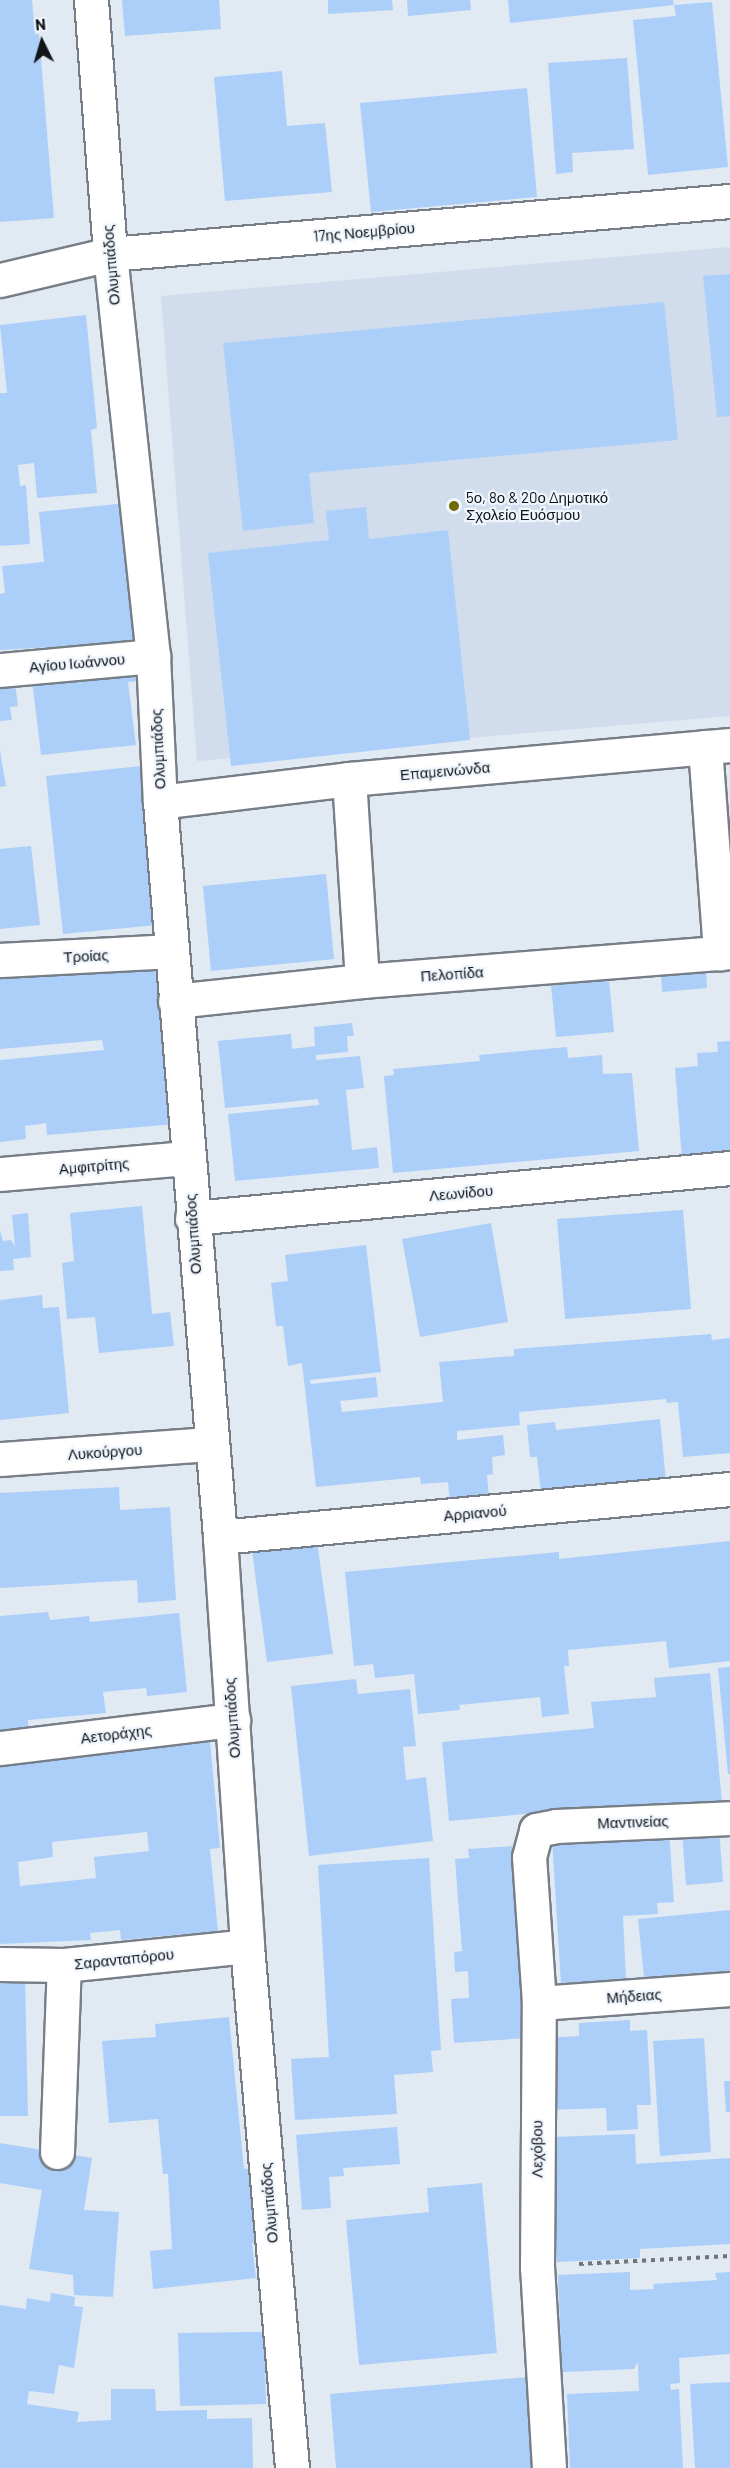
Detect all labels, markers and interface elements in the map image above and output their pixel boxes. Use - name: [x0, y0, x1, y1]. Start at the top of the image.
- north arrow: [12, 12, 72, 72]
- text: N: [34, 14, 47, 33]
- street label: 17ης Νοεμβρίου: [312, 219, 416, 245]
- street label: Ολυμπιάδος: [99, 224, 123, 306]
- place label: 5ο, 8ο & 20ο Δημοτικό Σχολείο Ευόσμου: [466, 488, 608, 523]
- marker: 5ο, 8ο & 20ο Δημοτικό Σχολείο Ευόσμου: [447, 499, 461, 513]
- street label: Αγίου Ιωάννου: [28, 650, 126, 676]
- street label: Ολυμπιάδος: [147, 708, 169, 790]
- street label: Επαμεινώνδα: [399, 758, 491, 784]
- street label: Τροίας: [63, 946, 109, 966]
- street label: Πελοπίδα: [420, 963, 484, 985]
- street label: Αμφιτρίτης: [58, 1154, 130, 1178]
- street label: Λεωνίδου: [428, 1181, 494, 1205]
- street label: Ολυμπιάδος: [181, 1193, 205, 1275]
- street label: Λυκούργου: [67, 1440, 143, 1464]
- street label: Αρριανού: [443, 1501, 507, 1525]
- street label: Ολυμπιάδος: [220, 1677, 244, 1759]
- street label: Αετοράχης: [79, 1721, 153, 1747]
- street label: Μαντινείας: [597, 1812, 669, 1832]
- street label: Σαρανταπόρου: [73, 1945, 175, 1973]
- street label: Μήδειας: [606, 1985, 662, 2007]
- street label: Λεχόβου: [528, 2120, 546, 2178]
- street label: Ολυμπιάδος: [257, 2162, 281, 2244]

